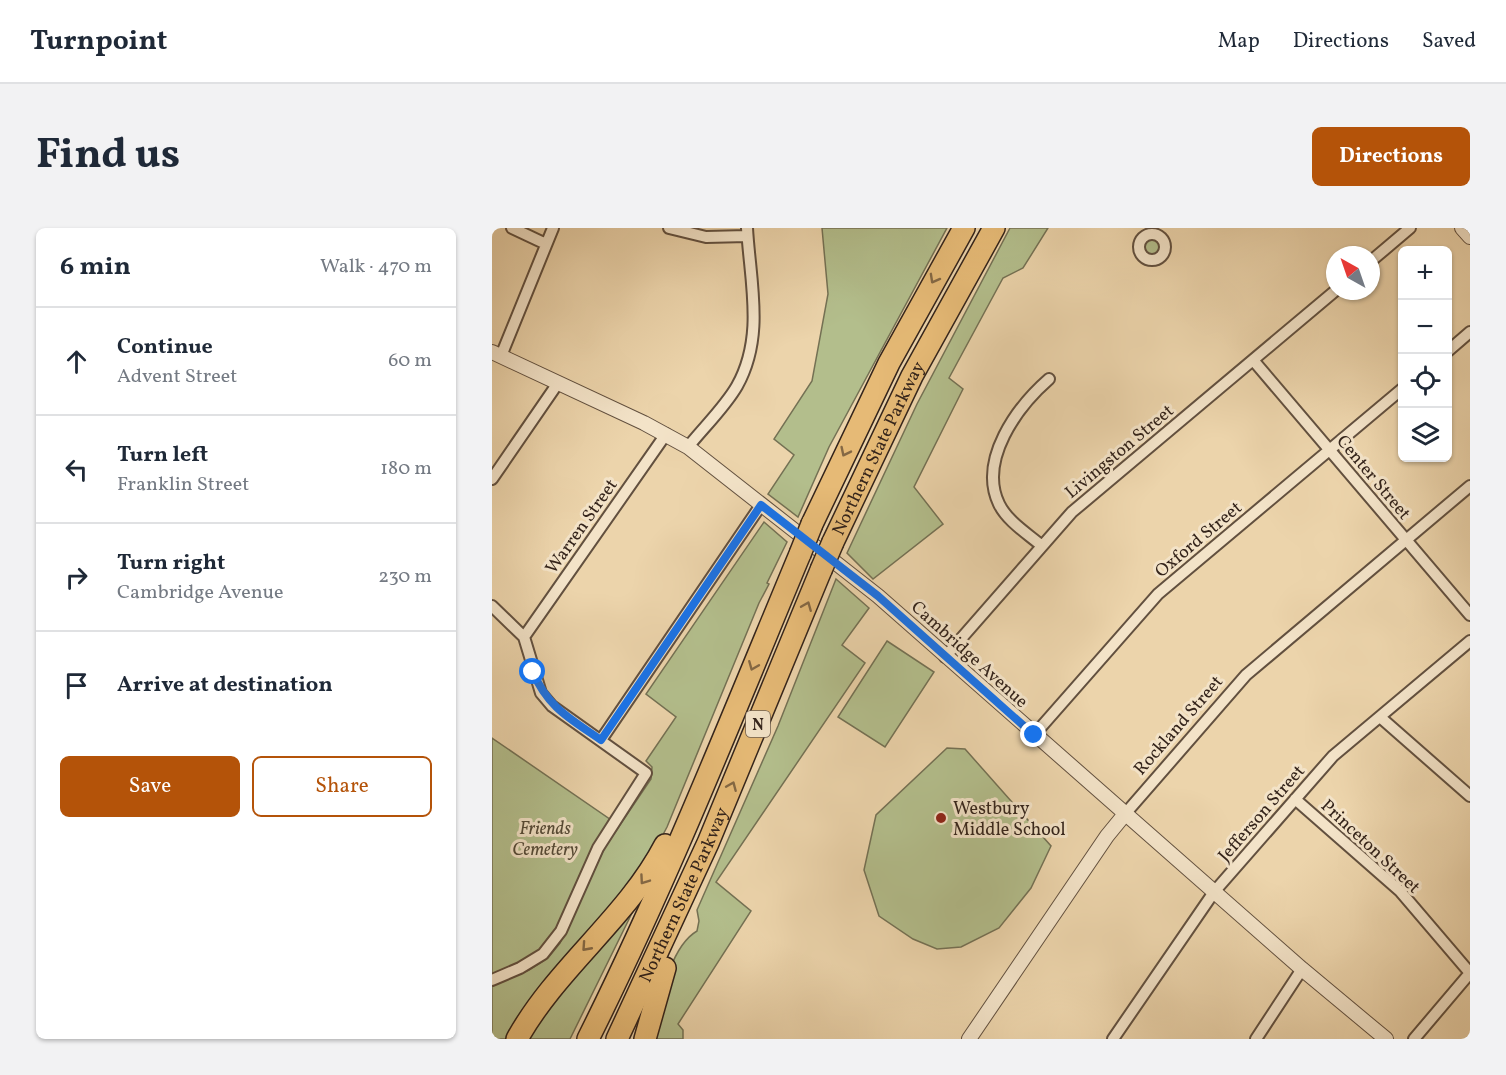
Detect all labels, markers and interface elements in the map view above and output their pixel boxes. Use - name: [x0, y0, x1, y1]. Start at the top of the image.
- text: Turnpoint: [30, 22, 167, 61]
- text: Map: [1218, 27, 1260, 56]
- text: Directions: [1293, 27, 1389, 56]
- text: Saved: [1422, 27, 1476, 56]
- text: Find us: [36, 127, 180, 186]
- button: Directions: [1312, 127, 1470, 186]
- north arrow: [1326, 246, 1380, 300]
- map controls: [1398, 246, 1452, 462]
- button: +: [1398, 246, 1452, 300]
- text: 6 min: [60, 249, 131, 285]
- text: Walk · 470 m: [320, 253, 432, 281]
- one-way arrow: [930, 272, 941, 283]
- button: −: [1398, 300, 1452, 354]
- text: Continue: [117, 332, 213, 363]
- icon: ahead: [60, 345, 93, 378]
- text: 60 m: [388, 347, 432, 375]
- button: locate: [1398, 354, 1452, 408]
- street label: Northern State Parkway: [827, 357, 932, 540]
- text: Advent Street: [117, 363, 237, 391]
- street label: Livingston Street: [1060, 399, 1180, 505]
- button: layers: [1398, 408, 1452, 462]
- street label: Center Street: [1330, 430, 1416, 526]
- text: Turn left: [117, 440, 208, 471]
- one-way arrow: [841, 445, 852, 456]
- icon: left: [60, 453, 93, 486]
- text: 180 m: [380, 455, 432, 483]
- text: Franklin Street: [117, 471, 249, 499]
- street label: Warren Street: [540, 474, 624, 579]
- street label: Oxford Street: [1150, 496, 1248, 584]
- text: Turn right: [117, 548, 225, 579]
- icon: right: [60, 561, 93, 594]
- text: 230 m: [378, 563, 432, 591]
- text: Cambridge Avenue: [117, 579, 283, 607]
- street label: Cambridge Avenue: [905, 596, 1033, 715]
- one-way arrow: [800, 601, 812, 612]
- route start: [519, 658, 545, 684]
- one-way arrow: [748, 660, 760, 671]
- icon: arrive: [60, 669, 93, 702]
- text: Arrive at destination: [117, 670, 333, 701]
- street label: Rockland Street: [1129, 671, 1230, 781]
- road number: N: [746, 711, 770, 737]
- route end: [1020, 721, 1046, 747]
- button: Save: [60, 756, 240, 817]
- button: Share: [252, 756, 432, 817]
- street label: Jefferson Street: [1213, 760, 1311, 868]
- one-way arrow: [725, 782, 737, 793]
- street label: Princeton Street: [1315, 794, 1425, 900]
- place label: Westbury Middle School: [953, 797, 1066, 843]
- street label: Northern State Parkway: [634, 803, 736, 987]
- marker: Westbury Middle School: [934, 811, 948, 825]
- park label: Friends Cemetery: [512, 817, 578, 863]
- one-way arrow: [640, 873, 651, 884]
- one-way arrow: [582, 940, 593, 951]

